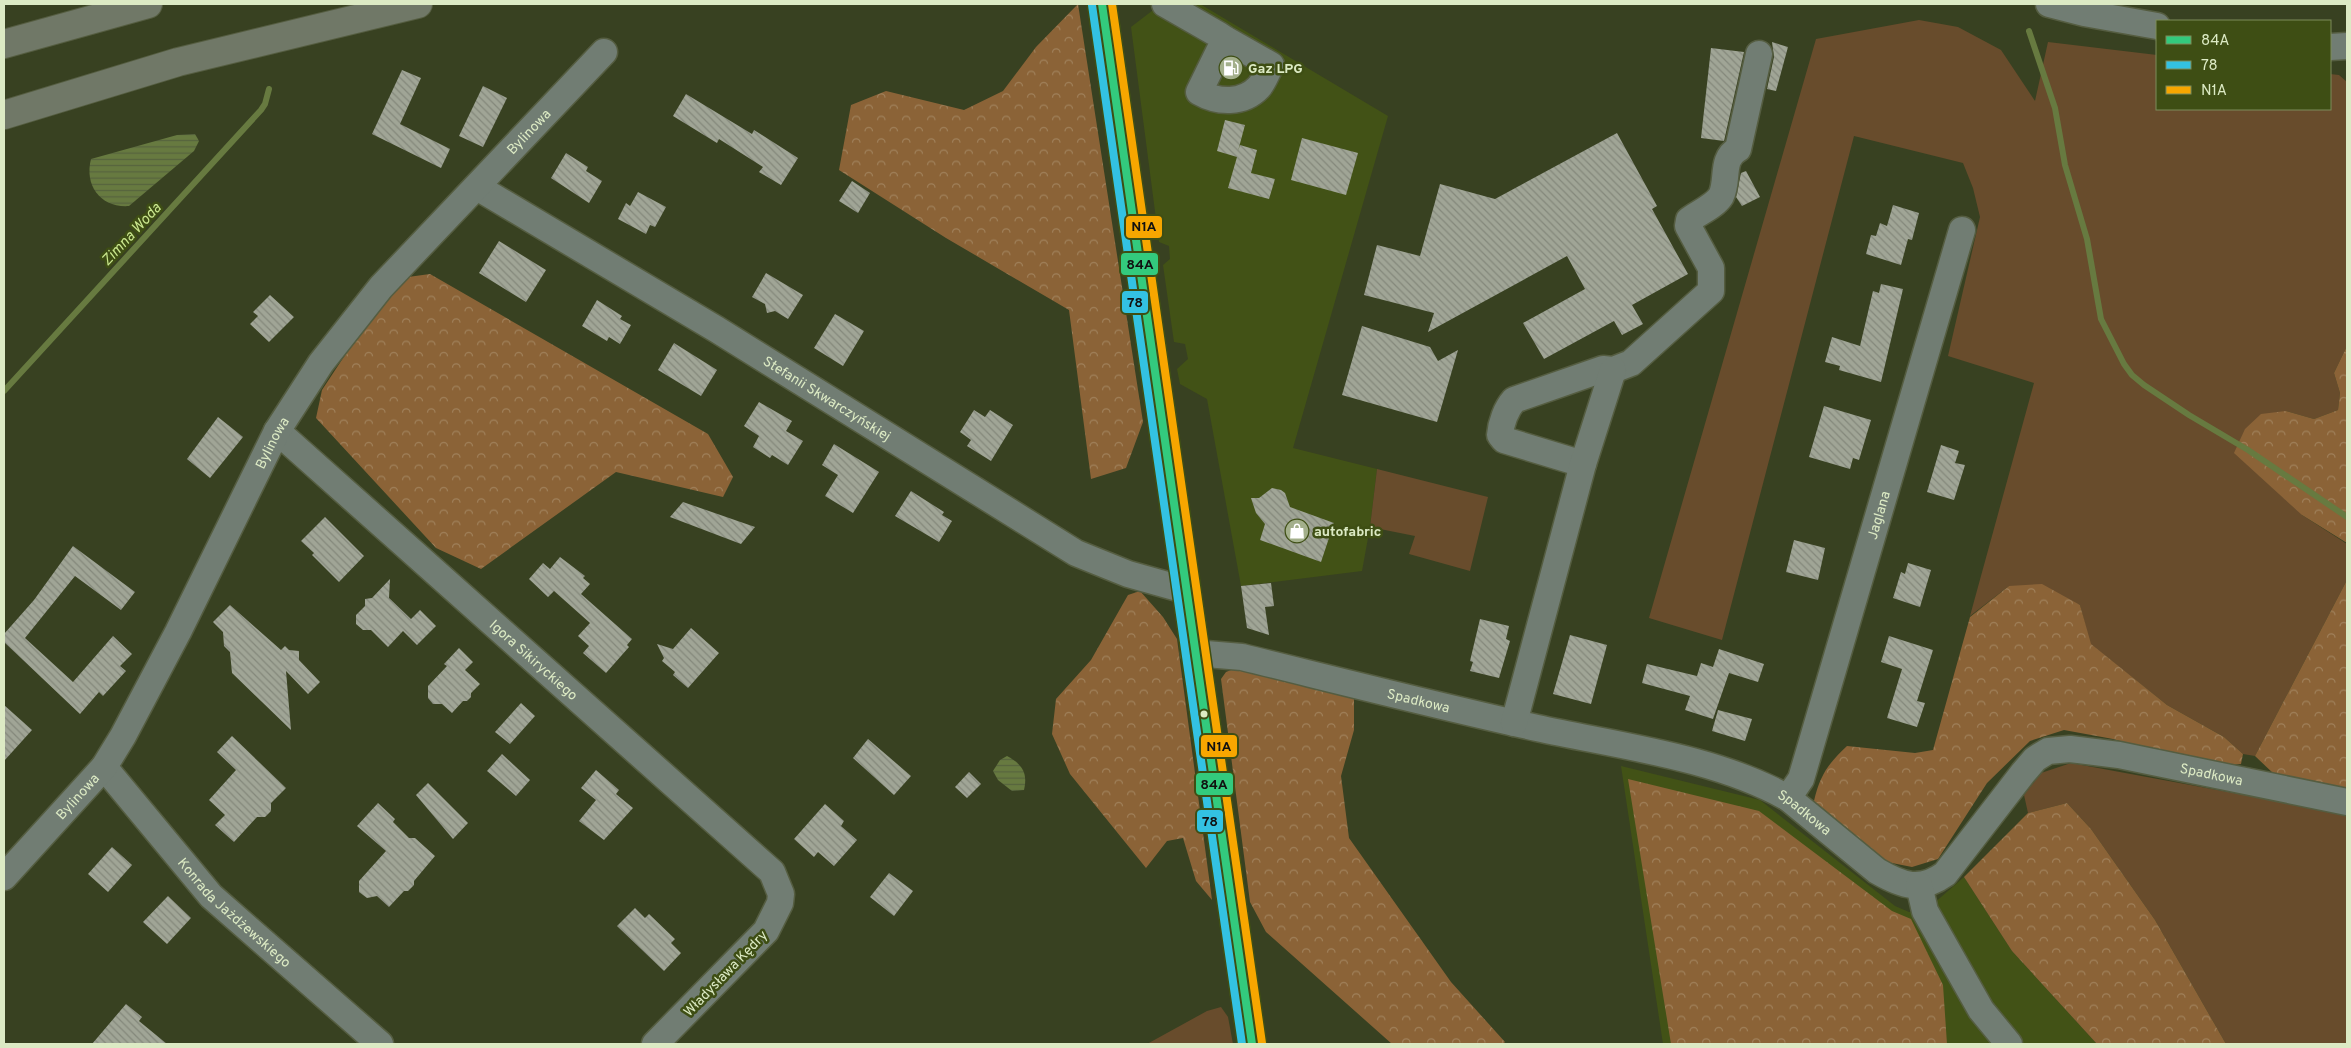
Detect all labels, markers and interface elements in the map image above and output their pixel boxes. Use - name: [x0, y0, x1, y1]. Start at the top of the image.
- legend: [2156, 20, 2331, 110]
- text: 84A: [2201, 32, 2229, 51]
- fuel station icon: Gaz LPG: [1218, 55, 1244, 81]
- text: 78: [2201, 57, 2218, 76]
- place label: Gaz LPG: [1248, 61, 1303, 78]
- text: N1A: [2201, 82, 2227, 101]
- street label: Bylinowa: [504, 106, 555, 159]
- water label: Zimna Woda: [98, 199, 166, 271]
- line badge: N1A: [1125, 215, 1163, 239]
- text: N1A: [1131, 219, 1157, 236]
- line badge: 84A: [1120, 252, 1159, 276]
- text: 84A: [1126, 257, 1154, 274]
- line badge: 78: [1121, 290, 1149, 314]
- text: 78: [1127, 295, 1143, 312]
- street label: Stefanii Skwarczyńskiej: [759, 353, 893, 446]
- street label: Bylinowa: [253, 414, 294, 472]
- street label: Jaglana: [1865, 489, 1895, 542]
- shop icon: autofabric: [1284, 518, 1310, 544]
- place label: autofabric: [1314, 524, 1381, 541]
- street label: Igora Sikiryckiego: [485, 617, 581, 705]
- street label: Spadkowa: [1385, 686, 1451, 718]
- unlabelled marker: [1199, 709, 1209, 719]
- line badge: N1A: [1200, 734, 1238, 758]
- text: N1A: [1206, 739, 1232, 756]
- street label: Spadkowa: [2178, 761, 2244, 790]
- street label: Bylinowa: [53, 771, 104, 824]
- line badge: 84A: [1195, 772, 1234, 796]
- text: 84A: [1200, 777, 1228, 794]
- street label: Spadkowa: [1774, 787, 1834, 840]
- line badge: 78: [1196, 809, 1224, 833]
- text: 78: [1202, 814, 1218, 831]
- street label: Konrada Jażdżewskiego: [173, 855, 294, 972]
- street label: Władysława Kędry: [681, 927, 772, 1021]

